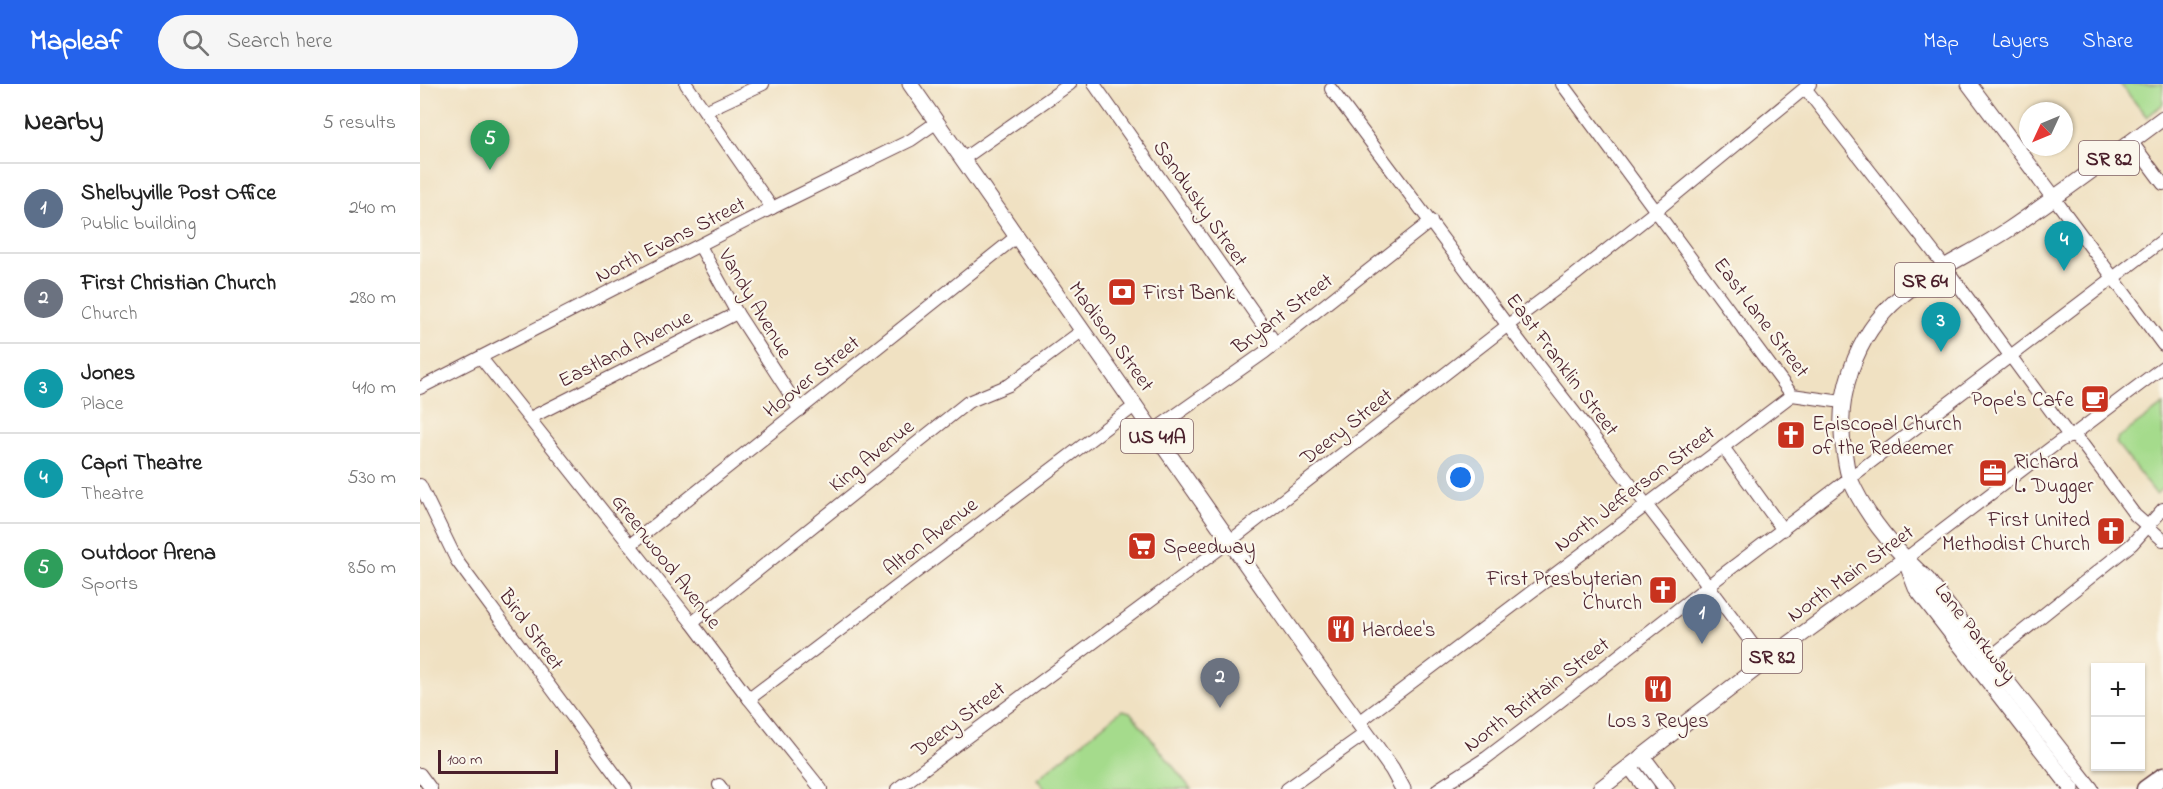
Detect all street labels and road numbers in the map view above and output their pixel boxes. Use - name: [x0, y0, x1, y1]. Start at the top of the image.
- street label: Sandusky Street: [1143, 135, 1254, 275]
- road number: SR 82: [2079, 141, 2139, 175]
- street label: North Evans Street: [590, 190, 751, 292]
- street label: Vandy Avenue: [707, 243, 799, 366]
- street label: East Lane Street: [1705, 252, 1816, 385]
- road number: SR 64: [1895, 263, 1955, 297]
- street label: Bryant Street: [1226, 267, 1341, 365]
- street label: Madison Street: [1060, 276, 1161, 399]
- street label: East Franklin Street: [1498, 287, 1625, 443]
- street label: Eastland Avenue: [554, 303, 699, 396]
- street label: Hoover Street: [757, 329, 867, 426]
- street label: Deery Street: [1294, 382, 1401, 476]
- street label: King Avenue: [823, 412, 923, 502]
- road number: US 41A: [1121, 419, 1193, 453]
- street label: North Jefferson Street: [1548, 419, 1722, 560]
- street label: Greenwood Avenue: [603, 488, 728, 637]
- street label: Alton Avenue: [878, 491, 985, 584]
- street label: North Main Street: [1782, 518, 1921, 631]
- street label: Lane Parkway: [1924, 577, 2023, 691]
- street label: Bird Street: [490, 582, 570, 677]
- street label: North Brittain Street: [1458, 631, 1617, 761]
- road number: SR 82: [1742, 639, 1802, 673]
- street label: Deery Street: [905, 675, 1014, 768]

